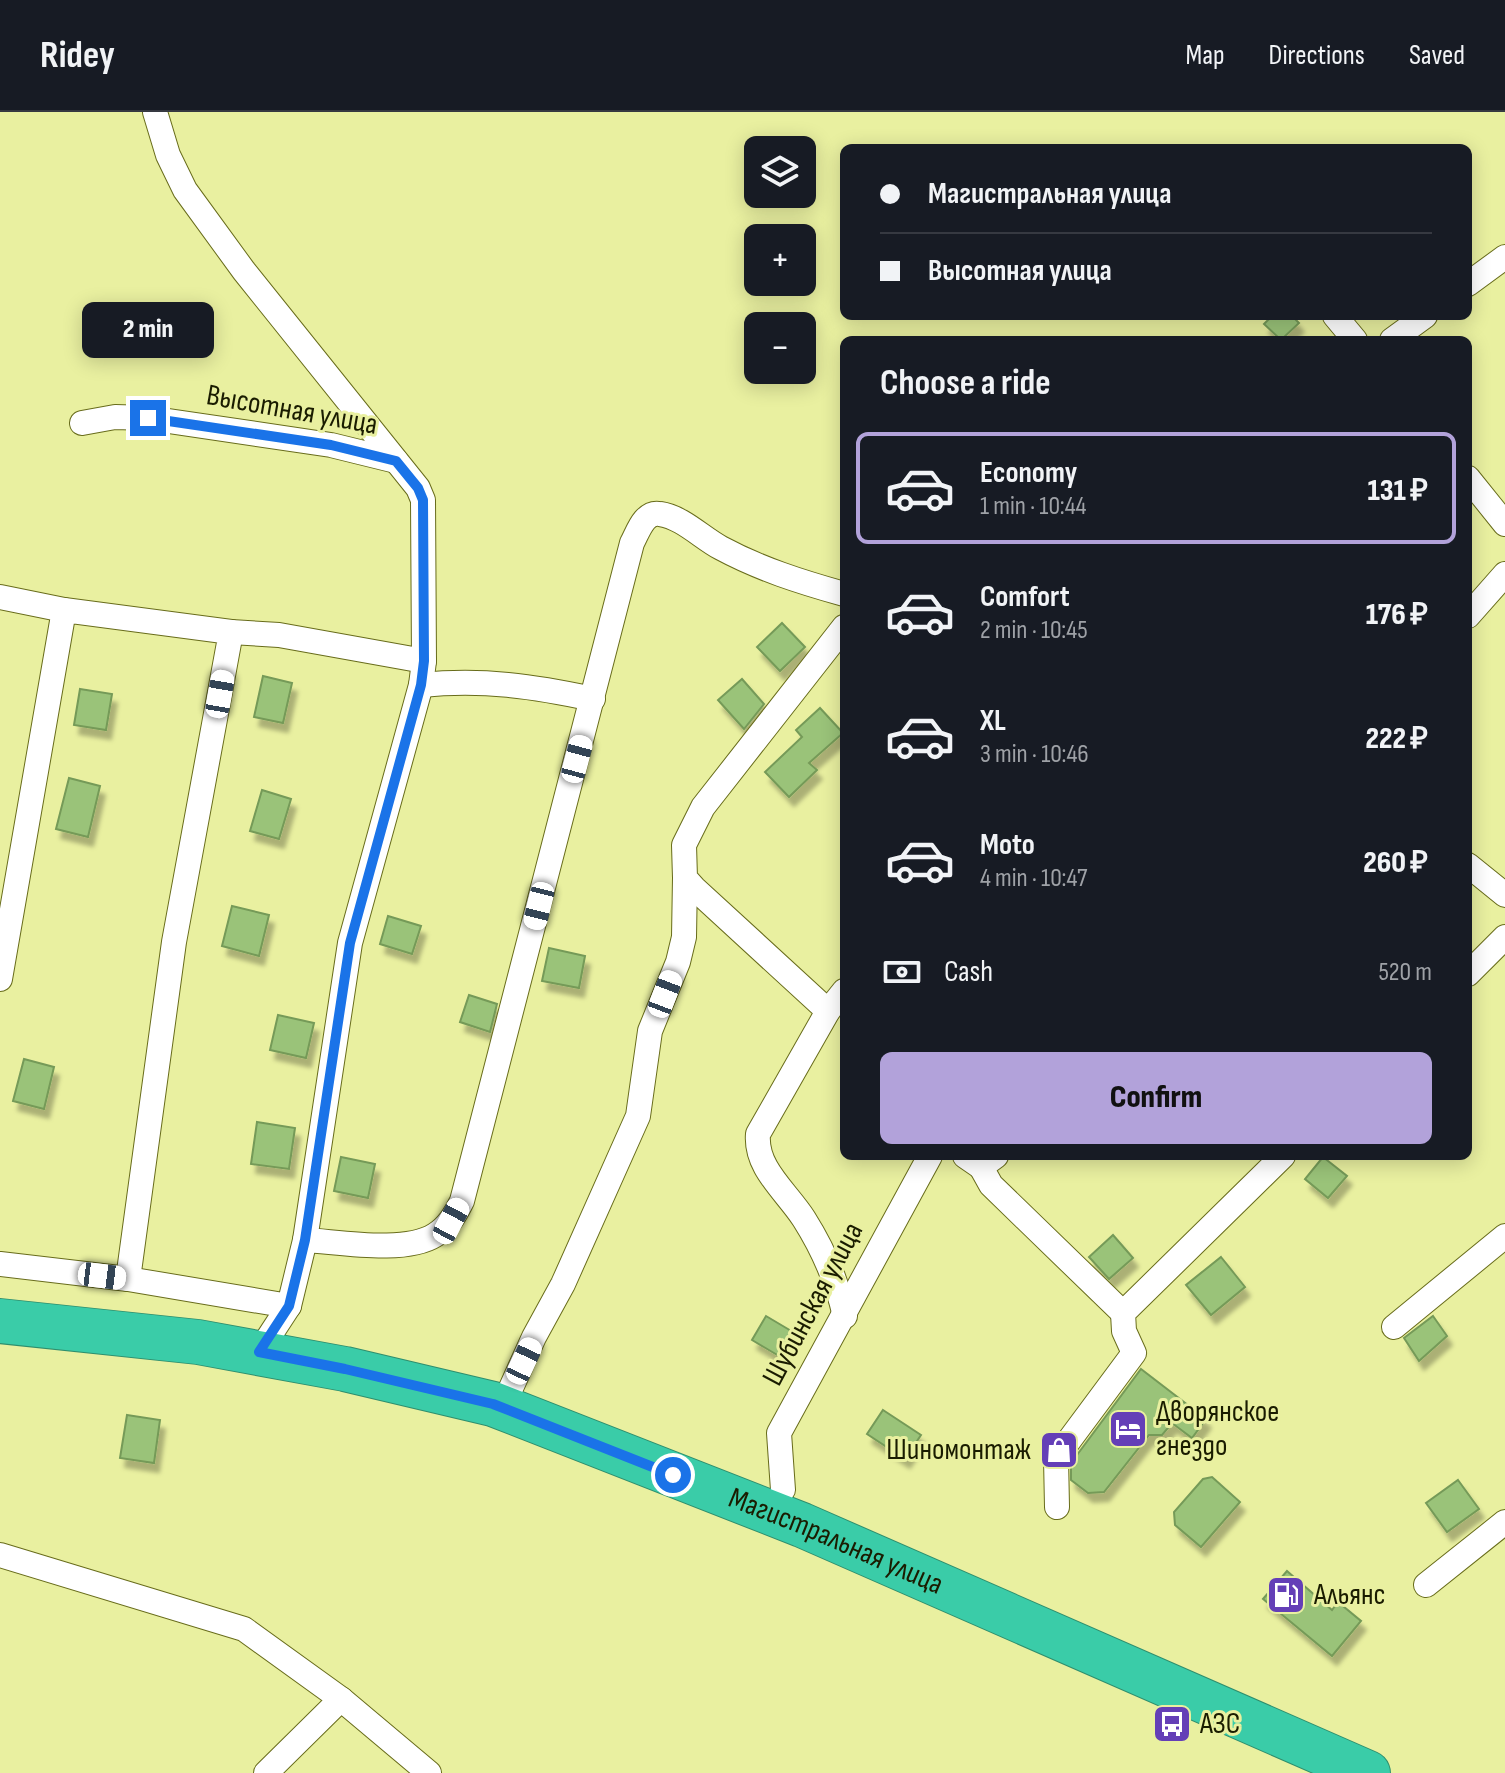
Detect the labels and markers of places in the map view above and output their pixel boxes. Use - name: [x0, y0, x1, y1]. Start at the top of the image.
- place label: Дворянское гнездо: [1156, 1394, 1279, 1464]
- hotel icon: Дворянское гнездо: [1107, 1408, 1149, 1450]
- shop icon: Шиномонтаж: [1038, 1429, 1080, 1471]
- place label: Шиномонтаж: [886, 1432, 1031, 1468]
- fuel station icon: Альянс: [1265, 1574, 1307, 1616]
- place label: Альянс: [1313, 1577, 1385, 1613]
- bus stop icon: АЗС: [1151, 1703, 1193, 1745]
- place label: АЗС: [1199, 1706, 1240, 1742]

